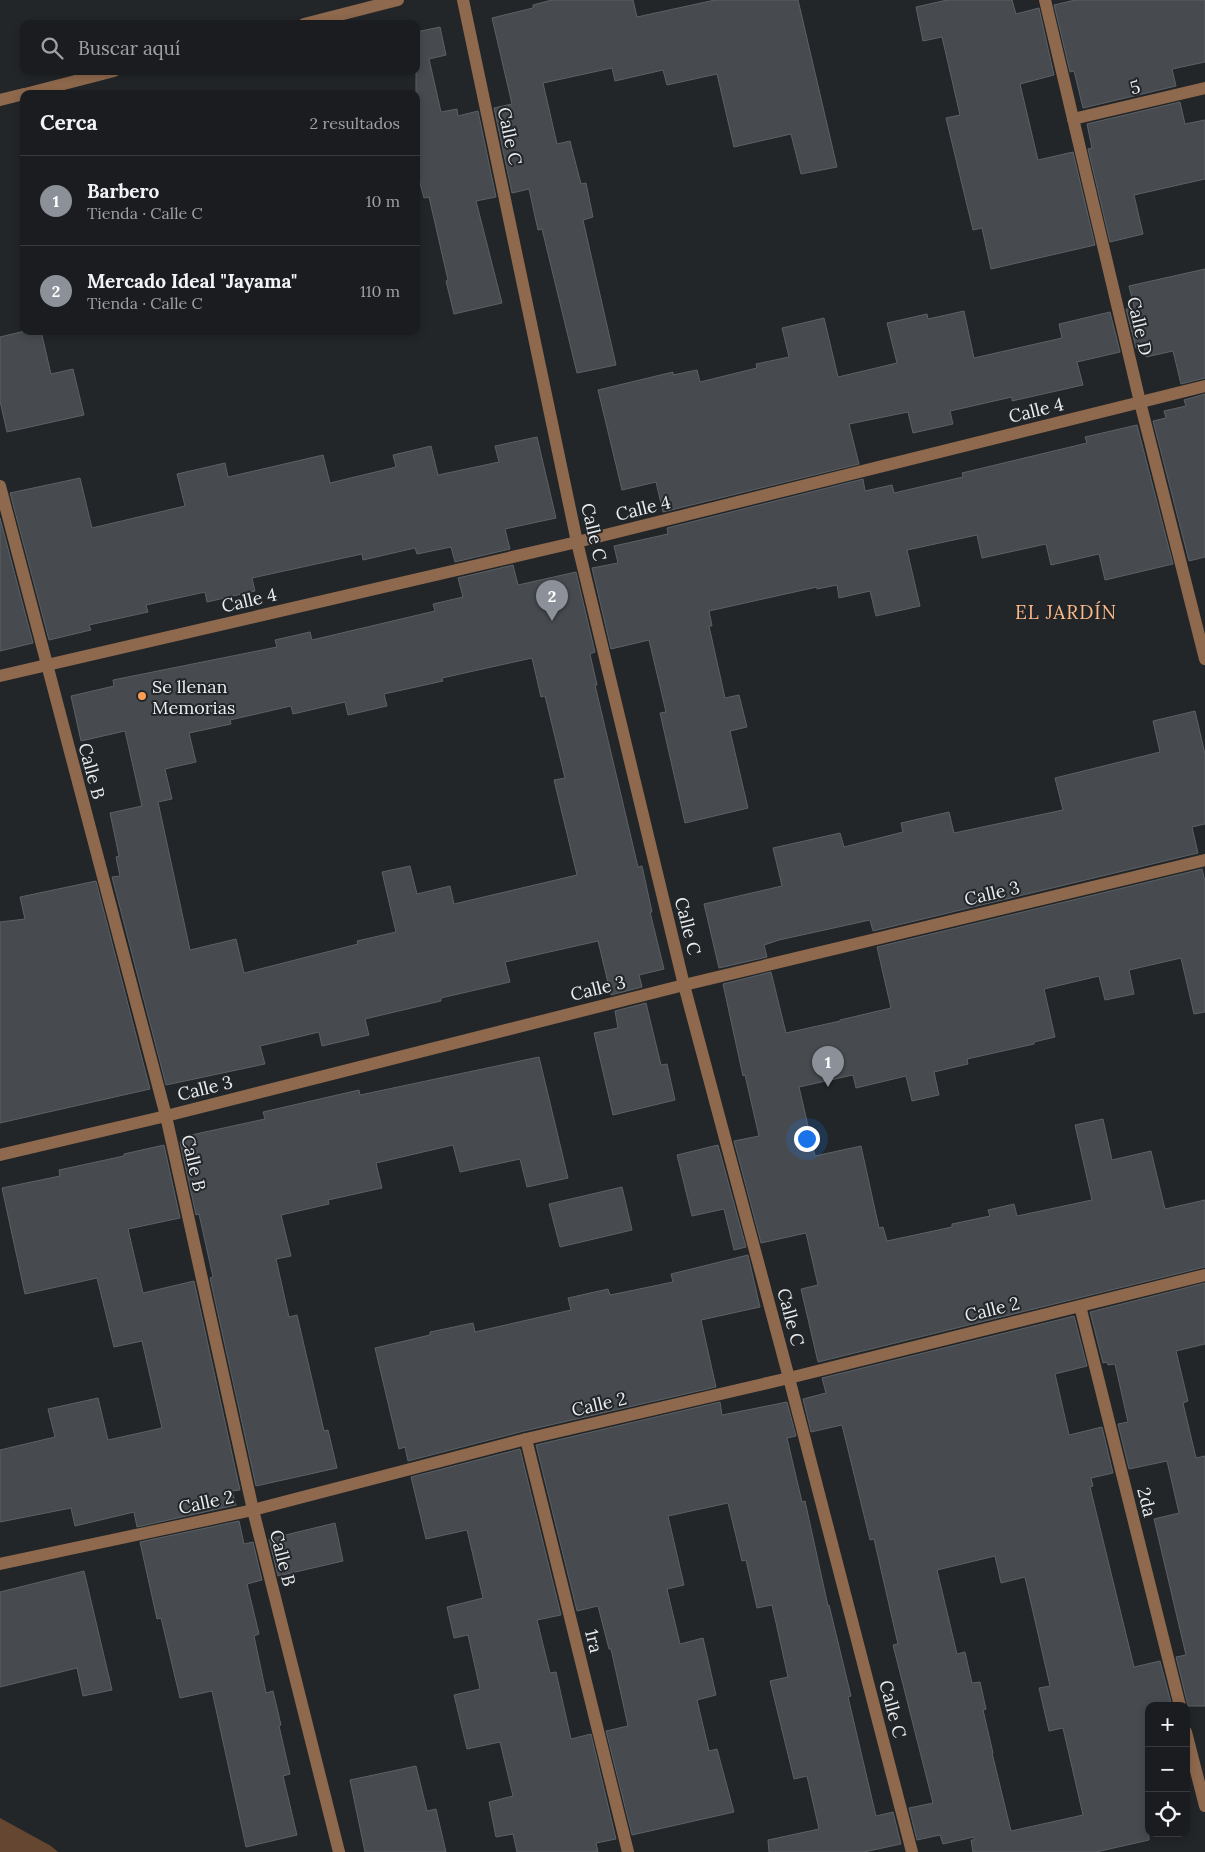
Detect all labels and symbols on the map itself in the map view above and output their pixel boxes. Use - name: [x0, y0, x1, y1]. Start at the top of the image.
- street label: 5: [1128, 75, 1142, 99]
- street label: Calle C: [493, 105, 527, 168]
- street label: Calle D: [1122, 294, 1158, 358]
- street label: Calle 4: [1006, 392, 1066, 428]
- street label: Calle 4: [613, 490, 673, 526]
- street label: Calle C: [576, 501, 612, 564]
- pin: 2: [536, 580, 568, 621]
- street label: Calle 4: [219, 582, 279, 617]
- district label: EL JARDÍN: [1015, 600, 1117, 624]
- place label: Se llenan Memorias: [152, 675, 235, 719]
- marker: Se llenan Memorias: [136, 690, 148, 702]
- street label: Calle B: [73, 740, 111, 802]
- street label: Calle 3: [962, 875, 1022, 911]
- street label: Calle C: [670, 895, 706, 958]
- street label: Calle 3: [568, 970, 628, 1006]
- pin: 1: [812, 1046, 844, 1087]
- street label: Calle 3: [175, 1070, 235, 1106]
- your location: [794, 1126, 820, 1152]
- street label: Calle B: [176, 1132, 212, 1194]
- street label: Calle C: [772, 1286, 810, 1349]
- street label: Calle 2: [962, 1291, 1022, 1327]
- street label: Calle 2: [569, 1387, 629, 1421]
- street label: Calle 2: [176, 1485, 236, 1519]
- street label: 2da: [1132, 1485, 1162, 1519]
- street label: Calle B: [265, 1527, 301, 1589]
- street label: 1ra: [580, 1627, 608, 1655]
- street label: Calle C: [874, 1678, 912, 1741]

